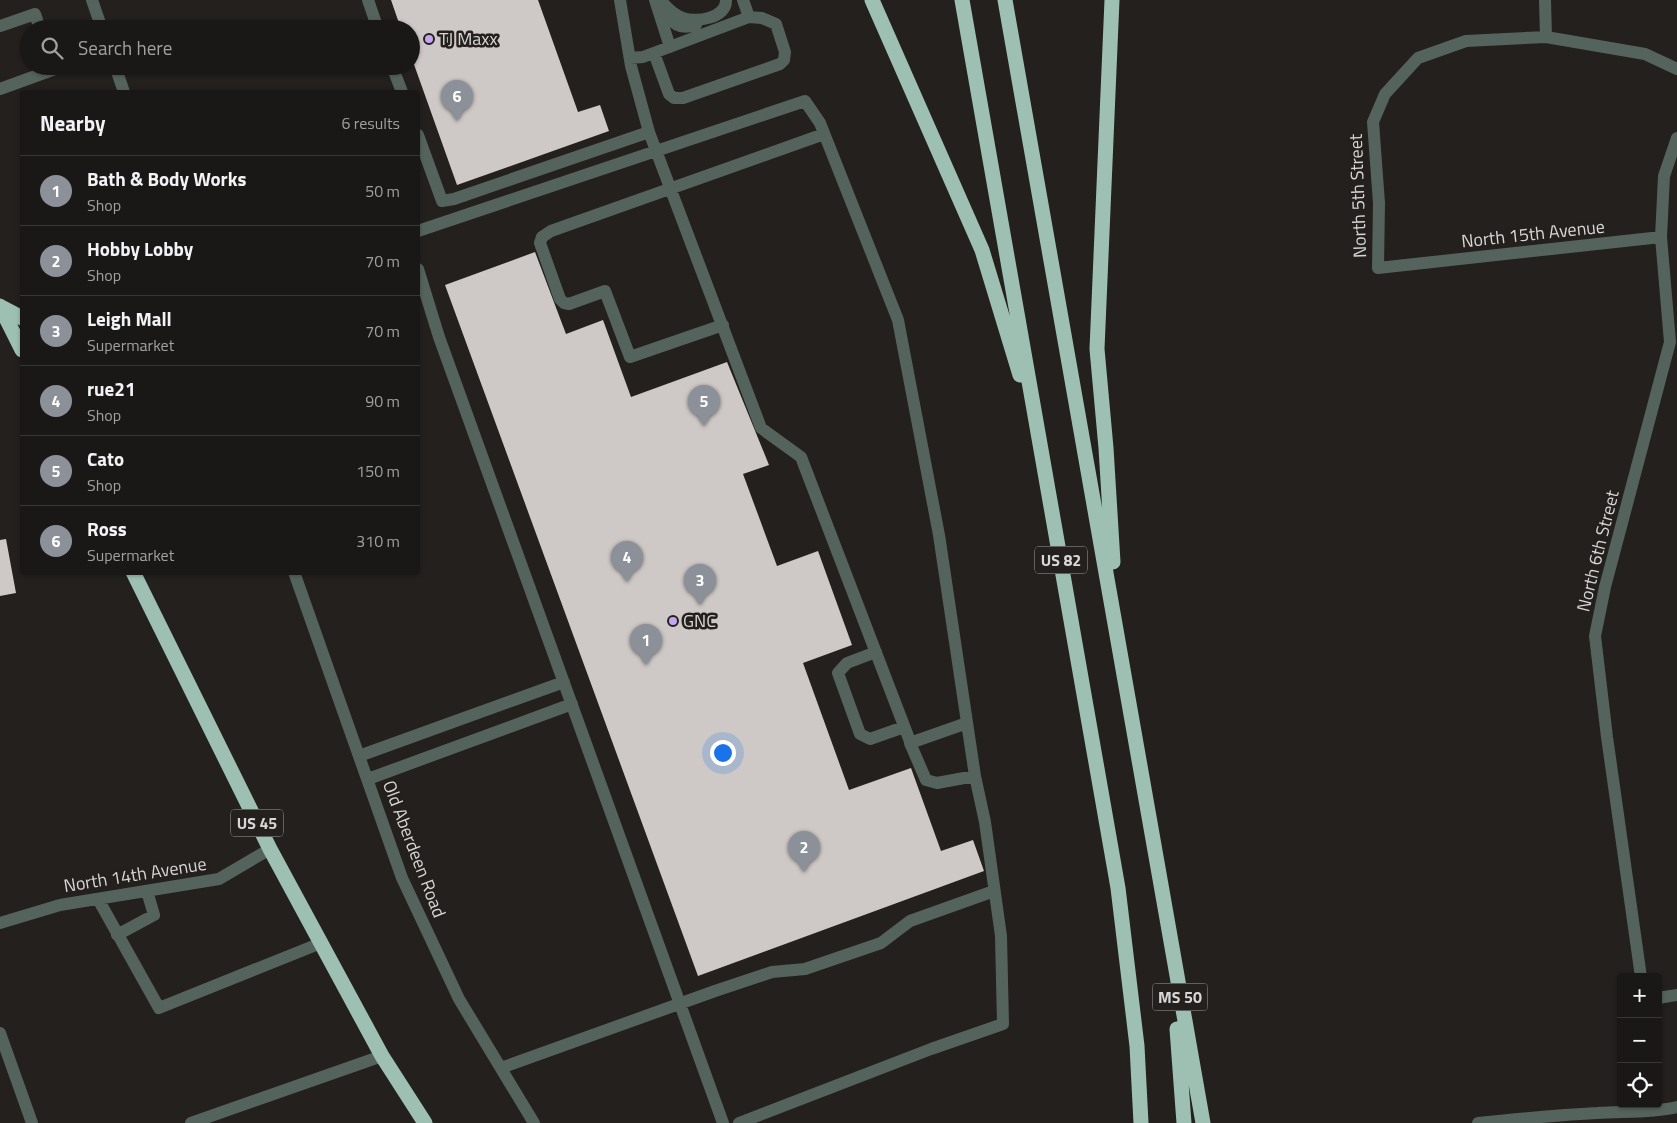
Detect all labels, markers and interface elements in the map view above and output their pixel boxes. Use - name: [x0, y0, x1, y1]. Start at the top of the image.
- search box: [20, 20, 420, 75]
- place label: TJ Maxx: [439, 25, 498, 52]
- text: Search here: [78, 33, 172, 62]
- marker: TJ Maxx: [423, 33, 435, 45]
- icon: search: [38, 34, 66, 62]
- pin: 6: [441, 80, 473, 121]
- text: Nearby: [40, 107, 105, 139]
- text: 6 results: [341, 111, 400, 135]
- street label: North 5th Street: [1342, 133, 1373, 259]
- text: Bath & Body Works: [87, 164, 246, 193]
- text: 1: [52, 179, 60, 203]
- text: 50 m: [365, 179, 400, 203]
- text: Shop: [87, 193, 121, 217]
- street label: North 15th Avenue: [1460, 213, 1606, 254]
- text: Hobby Lobby: [87, 234, 193, 263]
- text: 2: [52, 249, 60, 273]
- text: 70 m: [365, 249, 400, 273]
- text: Shop: [87, 263, 121, 287]
- text: Leigh Mall: [87, 304, 172, 333]
- text: 3: [52, 319, 60, 343]
- text: 70 m: [365, 319, 400, 343]
- text: Supermarket: [87, 333, 174, 357]
- text: rue21: [87, 374, 136, 403]
- pin: 5: [688, 385, 720, 426]
- text: 4: [52, 389, 60, 413]
- text: 90 m: [365, 389, 400, 413]
- text: Shop: [87, 403, 121, 427]
- text: Cato: [87, 444, 124, 473]
- text: 5: [52, 459, 60, 483]
- text: 150 m: [356, 459, 400, 483]
- text: Shop: [87, 473, 121, 497]
- street label: North 6th Street: [1569, 487, 1626, 614]
- text: Ross: [87, 514, 127, 543]
- text: 6: [52, 529, 60, 553]
- text: 310 m: [356, 529, 400, 553]
- pin: 4: [611, 541, 643, 582]
- text: Supermarket: [87, 543, 174, 567]
- road number: US 82: [1035, 546, 1087, 574]
- pin: 3: [684, 564, 716, 605]
- place label: GNC: [683, 607, 716, 634]
- marker: GNC: [667, 615, 679, 627]
- pin: 1: [630, 624, 662, 665]
- your location: [710, 740, 736, 766]
- street label: Old Aberdeen Road: [376, 776, 453, 921]
- road number: US 45: [231, 810, 283, 836]
- pin: 2: [788, 831, 820, 872]
- street label: North 14th Avenue: [62, 850, 208, 899]
- map controls: [1617, 973, 1662, 1108]
- button: +: [1617, 973, 1662, 1018]
- road number: MS 50: [1152, 984, 1208, 1010]
- button: −: [1617, 1018, 1662, 1063]
- button: locate: [1617, 1063, 1662, 1108]

